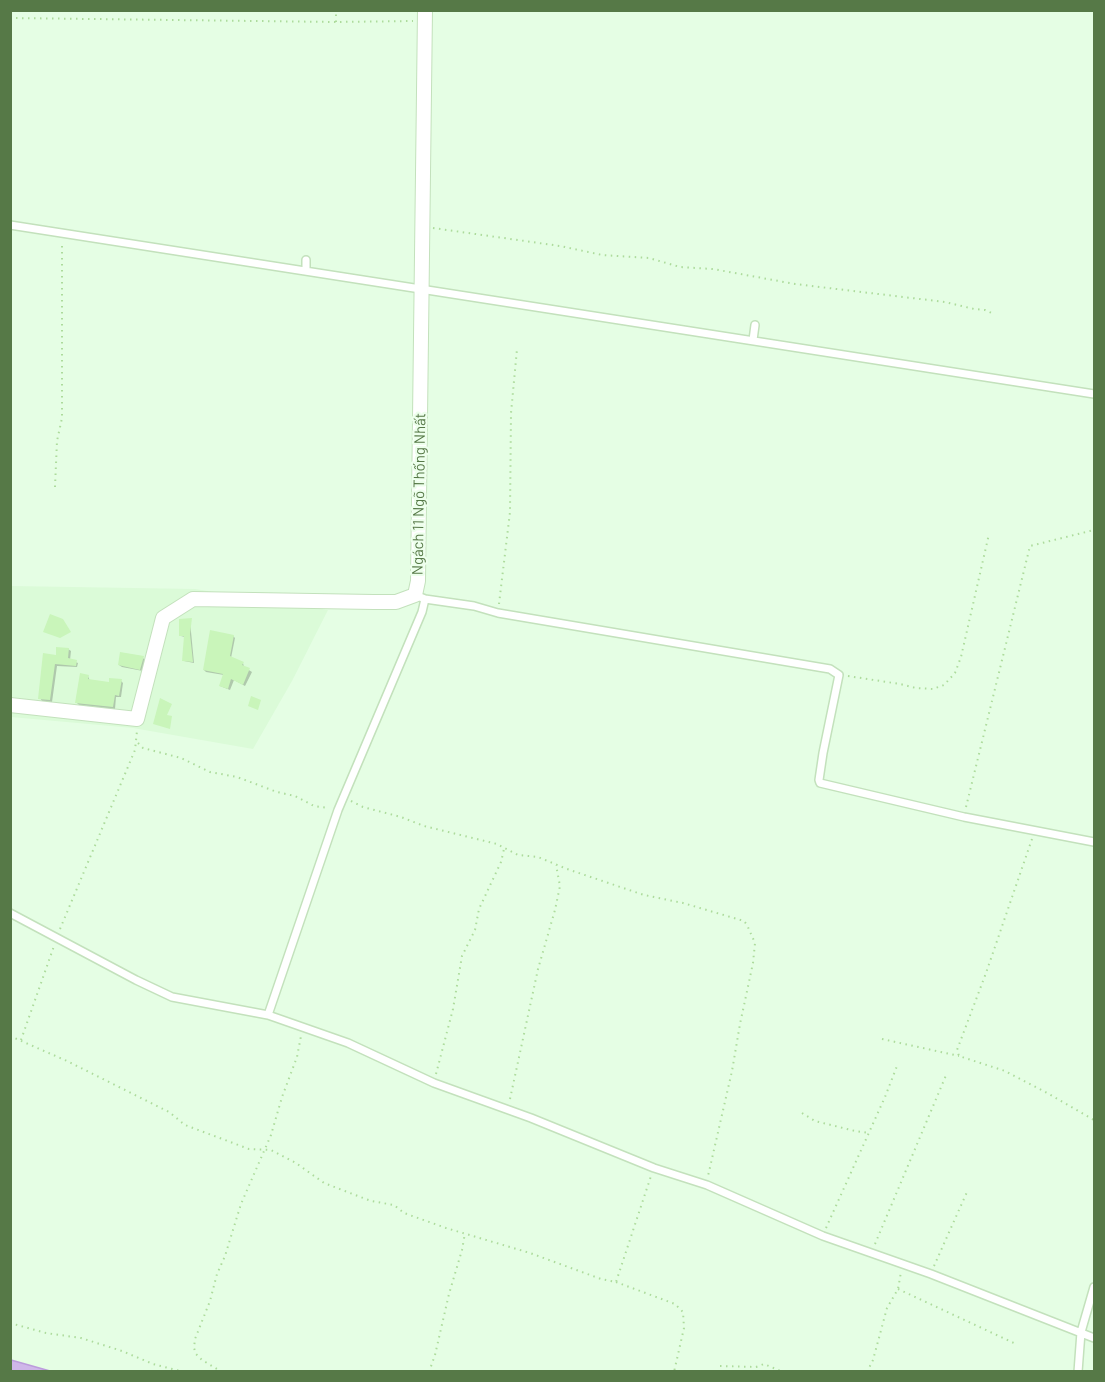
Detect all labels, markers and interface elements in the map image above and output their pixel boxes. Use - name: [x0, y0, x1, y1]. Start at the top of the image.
- street label: Ngách 11 Ngõ Thống Nhất: [409, 413, 429, 575]

